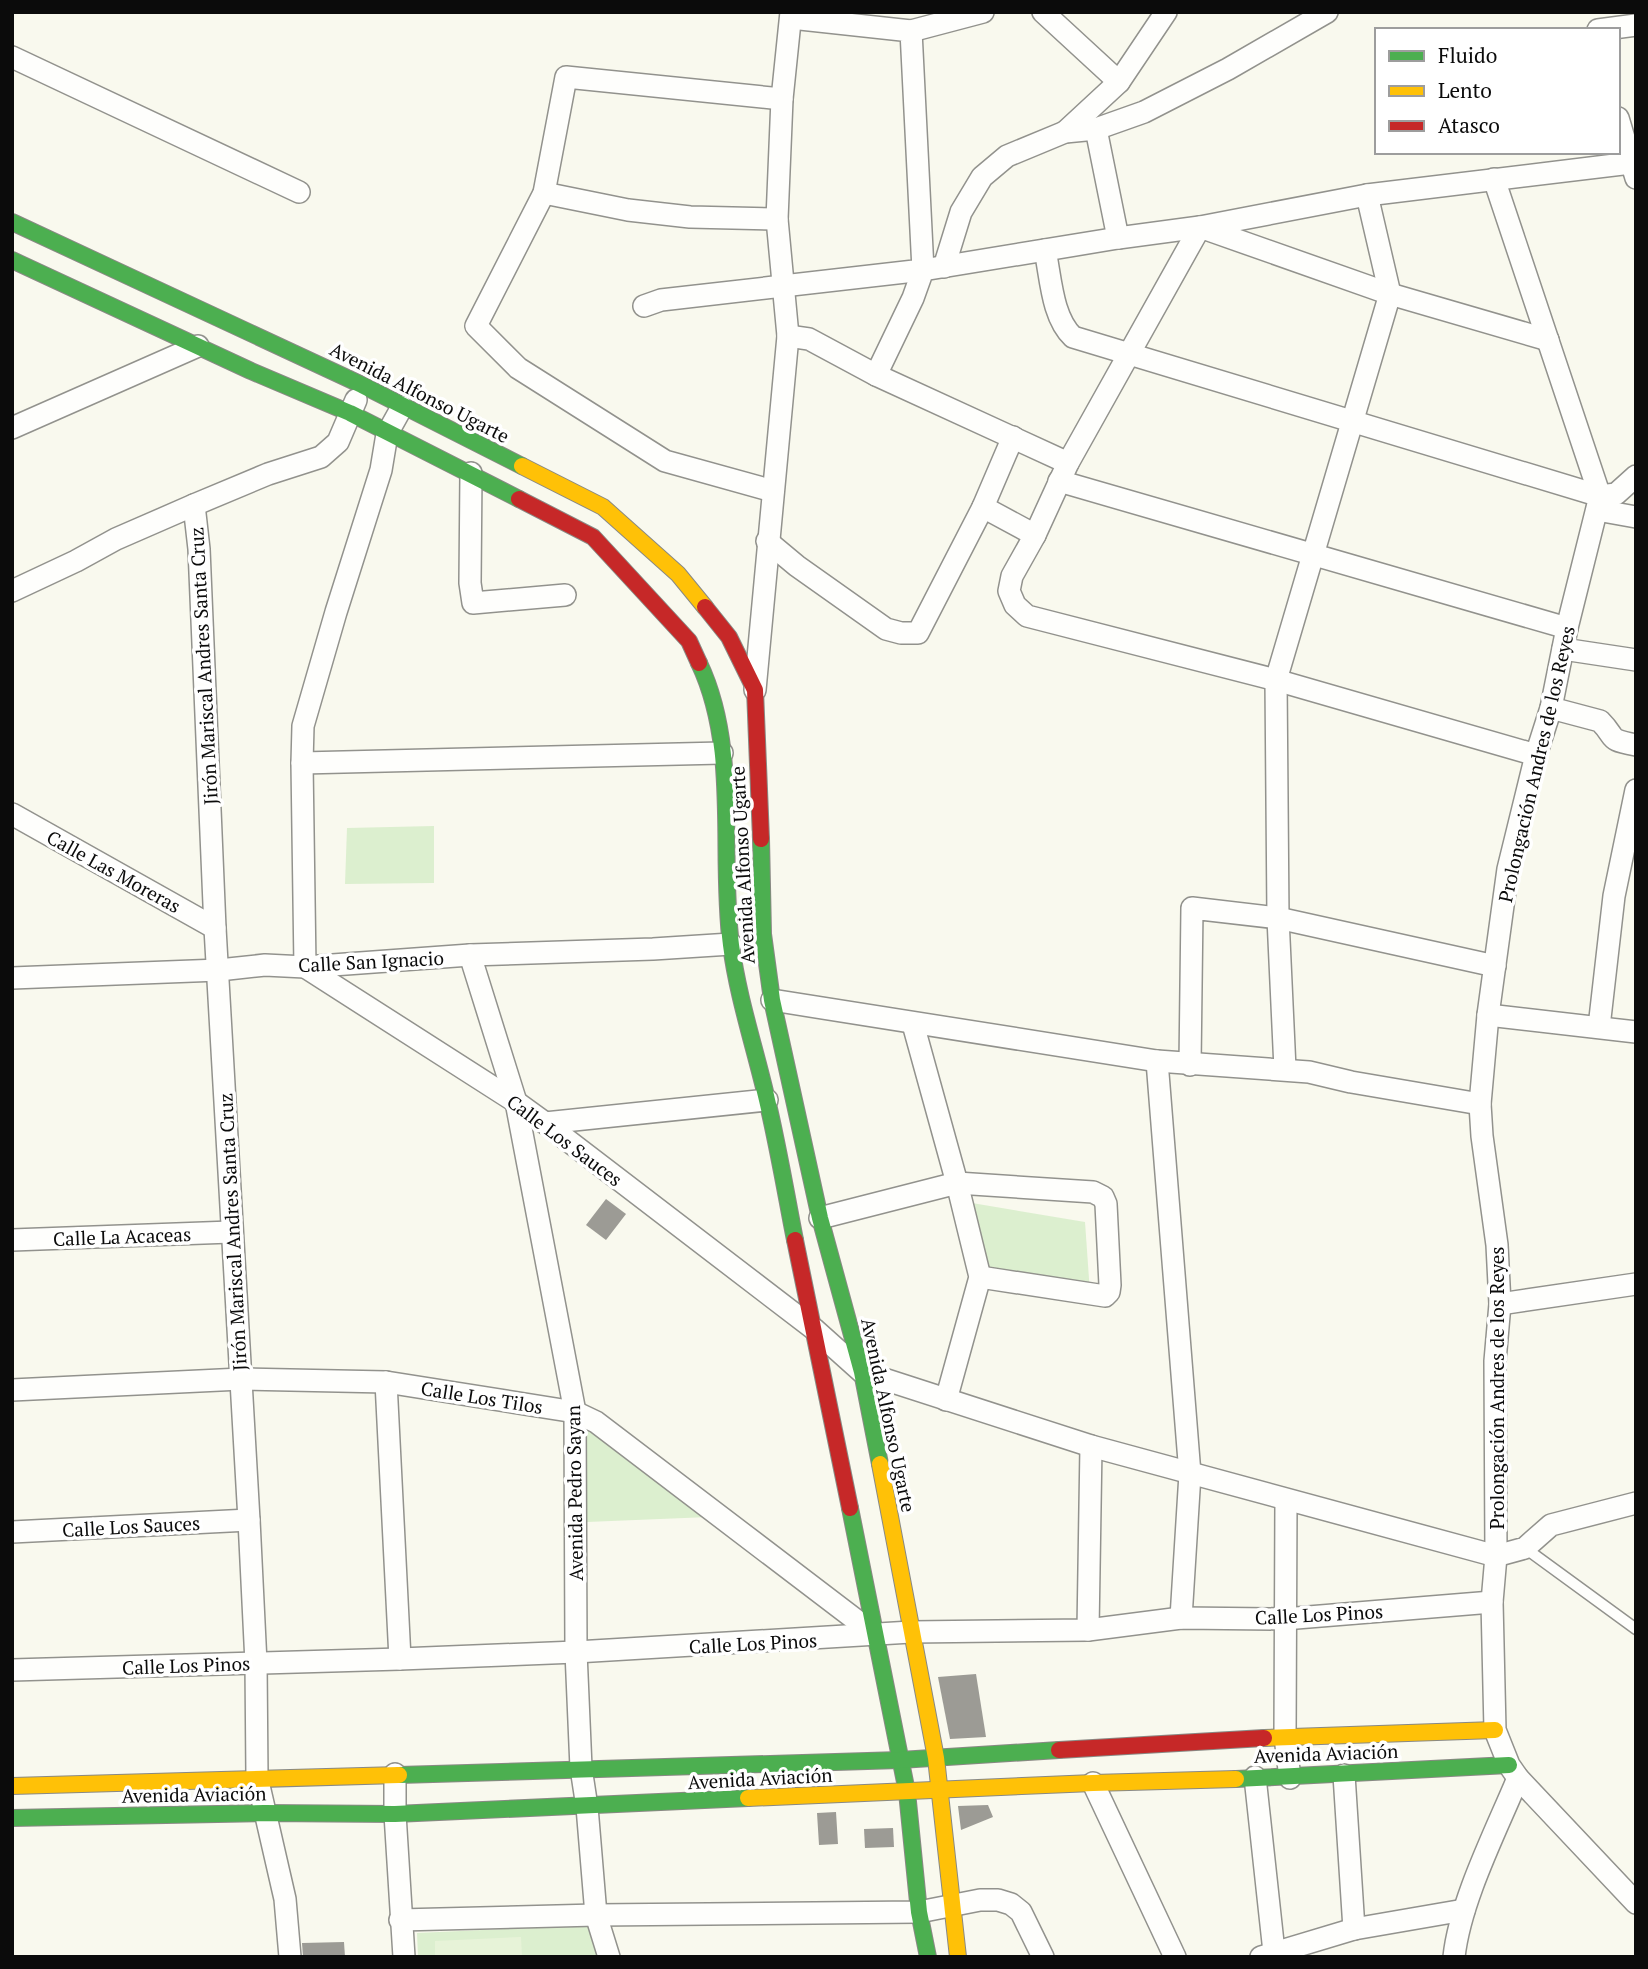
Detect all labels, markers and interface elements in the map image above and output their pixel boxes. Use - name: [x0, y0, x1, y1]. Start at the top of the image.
- legend: [1375, 28, 1620, 154]
- text: Fluido: [1438, 41, 1497, 69]
- text: Lento: [1438, 76, 1492, 104]
- text: Atasco: [1438, 111, 1500, 139]
- street label: Avenida Alfonso Ugarte: [326, 336, 514, 448]
- street label: Jirón Mariscal Andres Santa Cruz: [183, 526, 223, 806]
- street label: Prolongación Andres de los Reyes: [1492, 623, 1580, 905]
- street label: Avenida Alfonso Ugarte: [724, 765, 760, 965]
- street label: Calle Las Moreras: [43, 824, 185, 918]
- street label: Calle San Ignacio: [298, 945, 444, 977]
- street label: Calle Los Sauces: [502, 1088, 628, 1192]
- street label: Jirón Mariscal Andres Santa Cruz: [212, 1092, 252, 1372]
- street label: Calle La Acaceas: [52, 1221, 192, 1251]
- street label: Prolongación Andres de los Reyes: [1484, 1246, 1509, 1530]
- street label: Avenida Alfonso Ugarte: [856, 1316, 922, 1514]
- street label: Calle Los Tilos: [419, 1375, 545, 1419]
- street label: Avenida Pedro Sayan: [560, 1405, 588, 1581]
- street label: Calle Los Sauces: [61, 1510, 201, 1542]
- street label: Calle Los Pinos: [1254, 1598, 1384, 1630]
- street label: Calle Los Pinos: [688, 1627, 818, 1659]
- street label: Calle Los Pinos: [121, 1650, 251, 1680]
- street label: Avenida Aviación: [1253, 1738, 1399, 1768]
- street label: Avenida Aviación: [687, 1762, 833, 1794]
- street label: Avenida Aviación: [121, 1780, 267, 1808]

